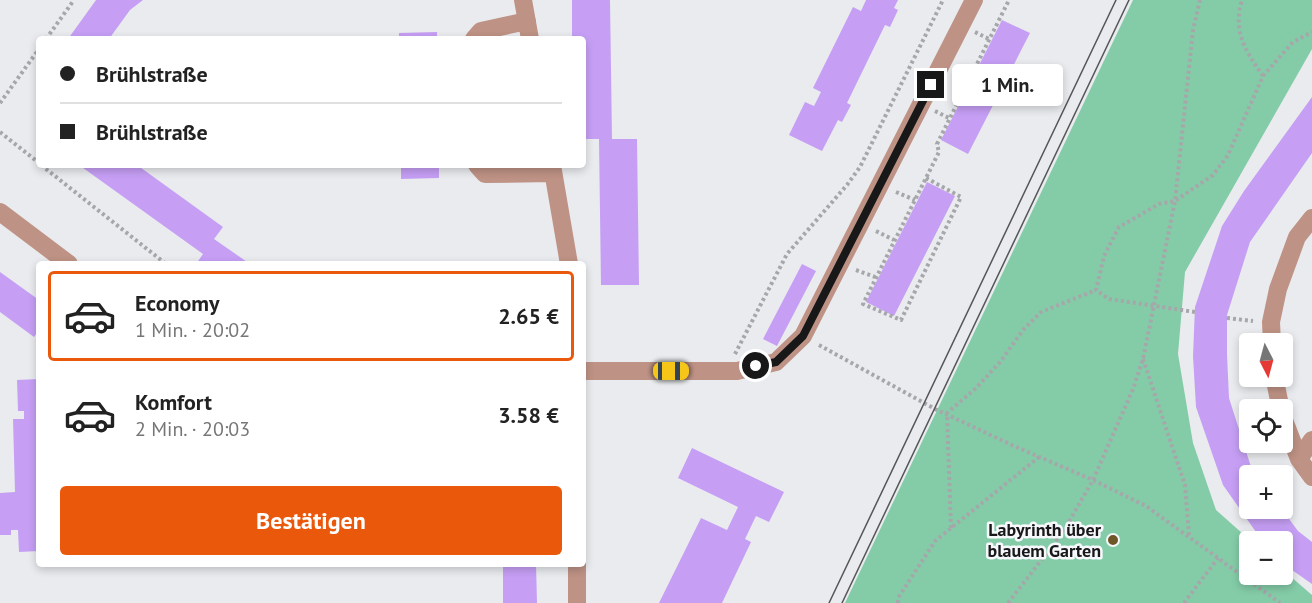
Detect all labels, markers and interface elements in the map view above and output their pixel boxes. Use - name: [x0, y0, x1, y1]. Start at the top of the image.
- text: Brühlstraße: [96, 60, 208, 88]
- callout: 1 Min.: [952, 64, 1063, 106]
- route end: [917, 71, 944, 98]
- text: 1 Min.: [981, 72, 1034, 98]
- text: Brühlstraße: [96, 118, 208, 146]
- icon: car: [63, 289, 117, 343]
- text: Economy: [135, 289, 219, 317]
- text: 2.65 €: [498, 302, 559, 330]
- text: 1 Min. · 20:02: [135, 317, 250, 343]
- north arrow: [1239, 333, 1293, 387]
- map controls: [1239, 333, 1293, 585]
- route start: [742, 352, 769, 379]
- car: [653, 362, 689, 380]
- icon: car: [63, 388, 117, 442]
- text: Komfort: [135, 388, 212, 416]
- button: locate: [1239, 399, 1293, 453]
- text: 3.58 €: [498, 401, 559, 429]
- text: 2 Min. · 20:03: [135, 416, 250, 442]
- button: +: [1239, 465, 1293, 519]
- button: Bestätigen: [60, 486, 562, 555]
- place label: Labyrinth über blauem Garten: [988, 518, 1102, 562]
- button: −: [1239, 531, 1293, 585]
- marker: Labyrinth über blauem Garten: [1106, 533, 1120, 547]

